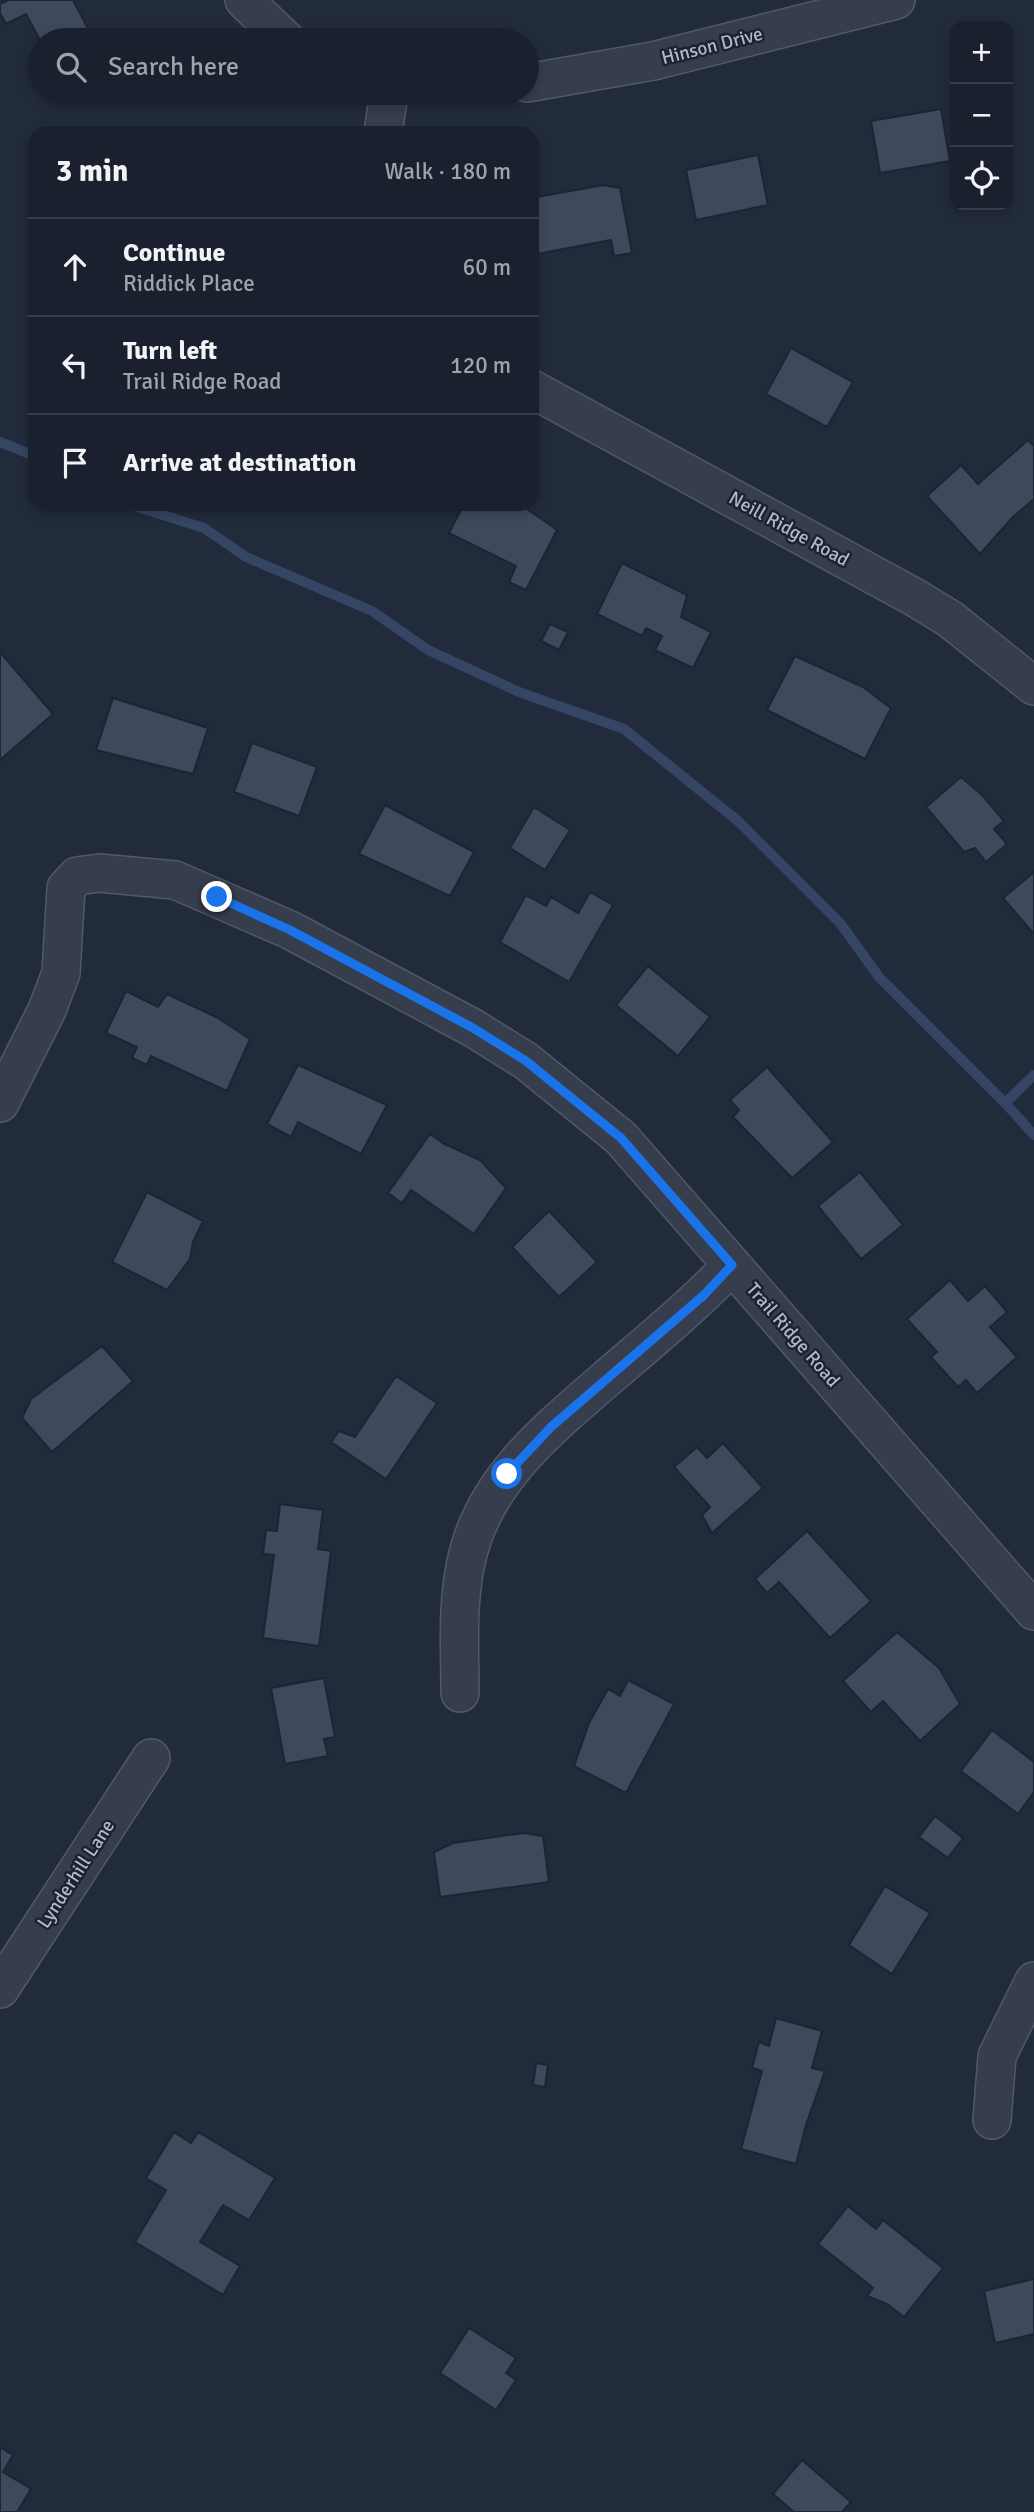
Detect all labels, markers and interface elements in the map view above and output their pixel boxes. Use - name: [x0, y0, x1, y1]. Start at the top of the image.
- map controls: [950, 21, 1013, 210]
- button: +: [950, 21, 1013, 84]
- street label: Hinson Drive: [659, 22, 765, 70]
- search box: [28, 28, 539, 105]
- icon: search: [52, 48, 90, 86]
- text: Search here: [108, 51, 239, 83]
- button: −: [950, 84, 1013, 147]
- button: locate: [950, 147, 1013, 210]
- text: 3 min: [56, 153, 128, 190]
- text: Walk · 180 m: [385, 157, 511, 186]
- text: Continue: [123, 237, 225, 269]
- icon: ahead: [56, 248, 94, 286]
- text: 60 m: [463, 253, 511, 282]
- text: Riddick Place: [123, 269, 255, 298]
- text: Turn left: [123, 335, 217, 367]
- icon: left: [56, 346, 94, 384]
- text: 120 m: [450, 351, 511, 380]
- text: Trail Ridge Road: [123, 367, 281, 396]
- icon: arrive: [56, 444, 94, 482]
- text: Arrive at destination: [123, 447, 356, 479]
- street label: Neill Ridge Road: [725, 486, 853, 572]
- route end: [201, 881, 232, 912]
- street label: Trail Ridge Road: [741, 1278, 845, 1392]
- route start: [491, 1458, 522, 1489]
- street label: Lynderhill Lane: [32, 1815, 120, 1933]

